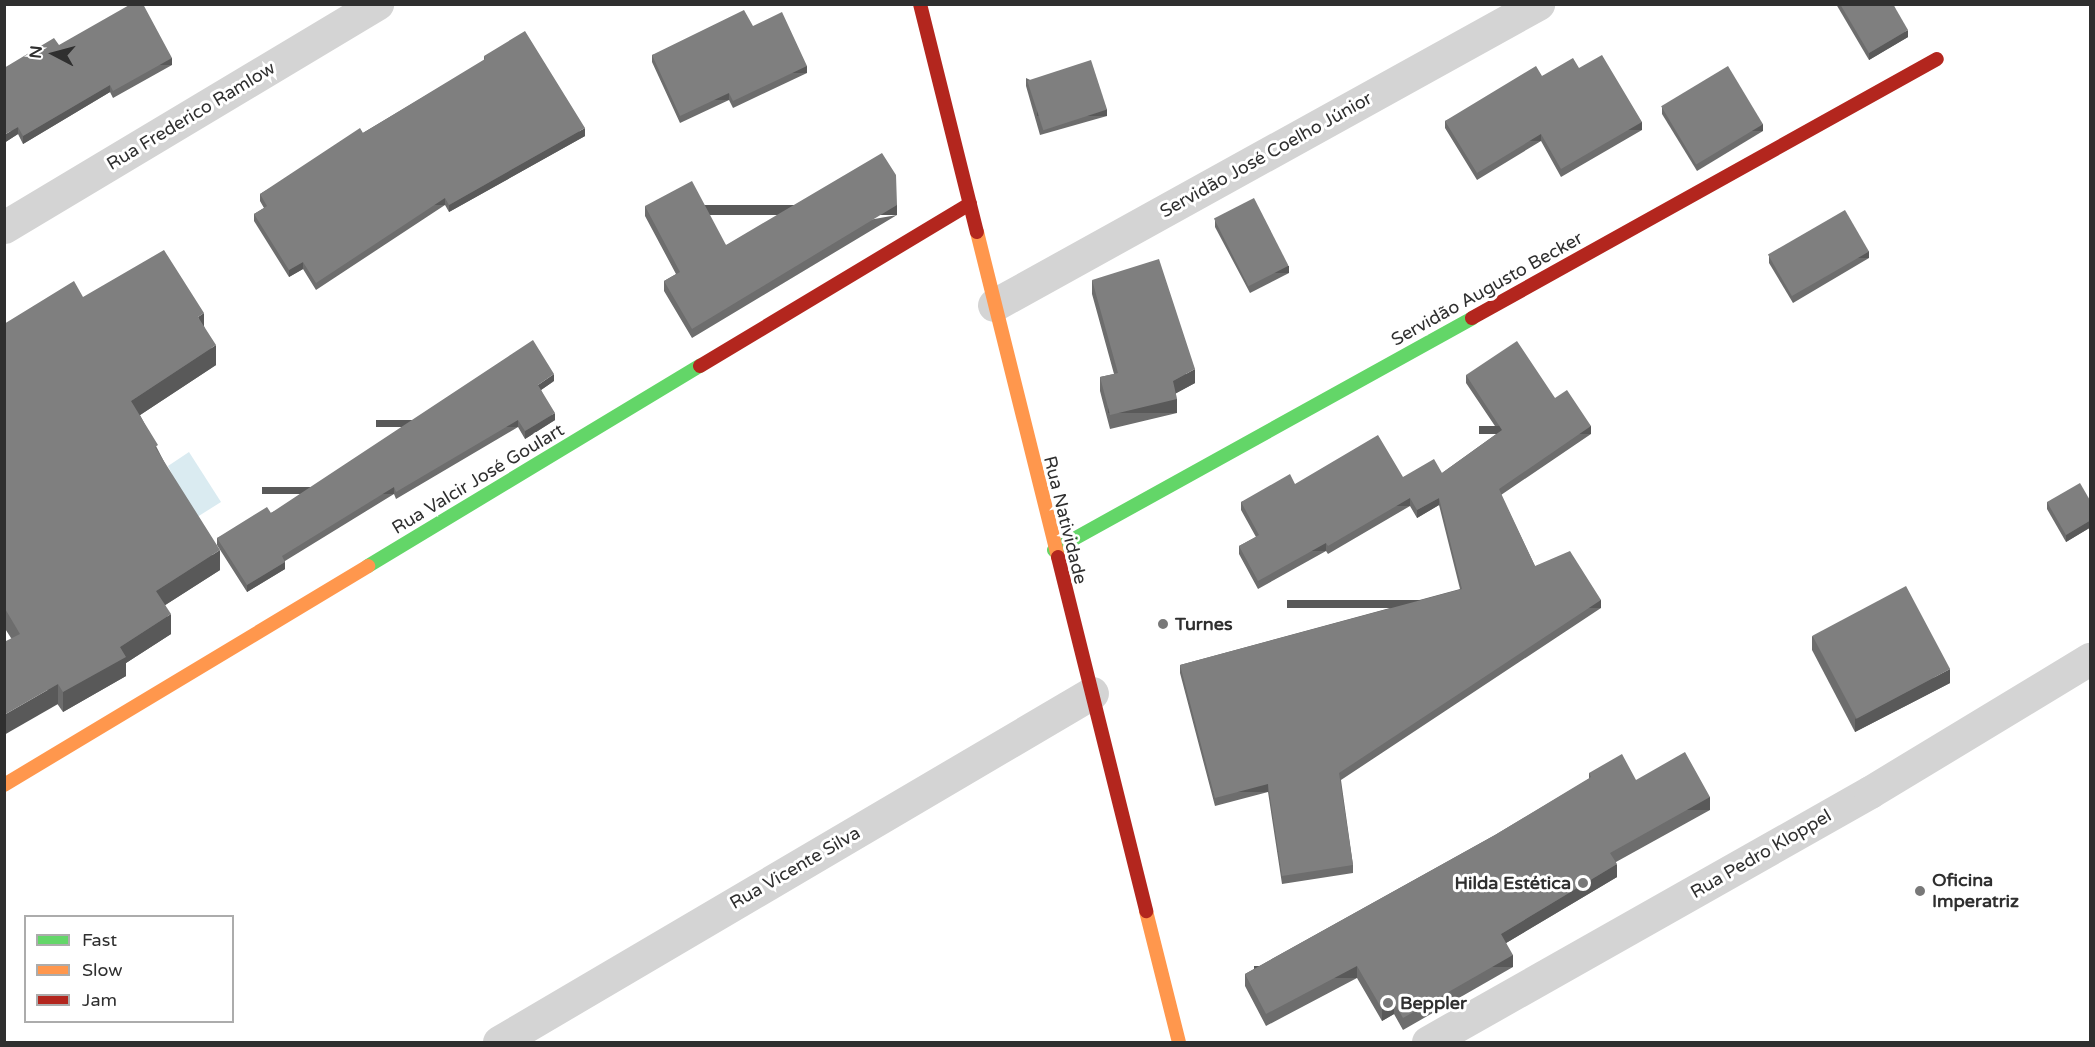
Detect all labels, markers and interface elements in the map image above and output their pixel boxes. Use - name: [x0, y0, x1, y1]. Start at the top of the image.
- north arrow: [24, 24, 84, 84]
- text: N: [25, 45, 47, 60]
- street label: Rua Frederico Ramlow: [103, 57, 279, 175]
- street label: Servidão José Coelho Júnior: [1156, 88, 1376, 222]
- street label: Servidão Augusto Becker: [1387, 227, 1587, 351]
- street label: Rua Valcir José Goulart: [388, 419, 568, 539]
- street label: Rua Natividade: [1039, 454, 1091, 586]
- place label: Turnes: [1175, 613, 1233, 635]
- marker: Turnes: [1156, 617, 1170, 631]
- street label: Rua Pedro Kloppel: [1687, 805, 1835, 903]
- street label: Rua Vicente Silva: [726, 822, 864, 914]
- place label: Oficina Imperatriz: [1932, 870, 2019, 912]
- place label: Hilda Estética: [1455, 872, 1571, 894]
- marker: Hilda Estética: [1576, 876, 1590, 890]
- marker: Oficina Imperatriz: [1913, 884, 1927, 898]
- legend: [24, 915, 234, 1023]
- text: Fast: [82, 929, 117, 951]
- text: Slow: [82, 959, 123, 981]
- text: Jam: [82, 989, 117, 1011]
- place label: Beppler: [1400, 992, 1467, 1014]
- marker: Beppler: [1381, 996, 1395, 1010]

